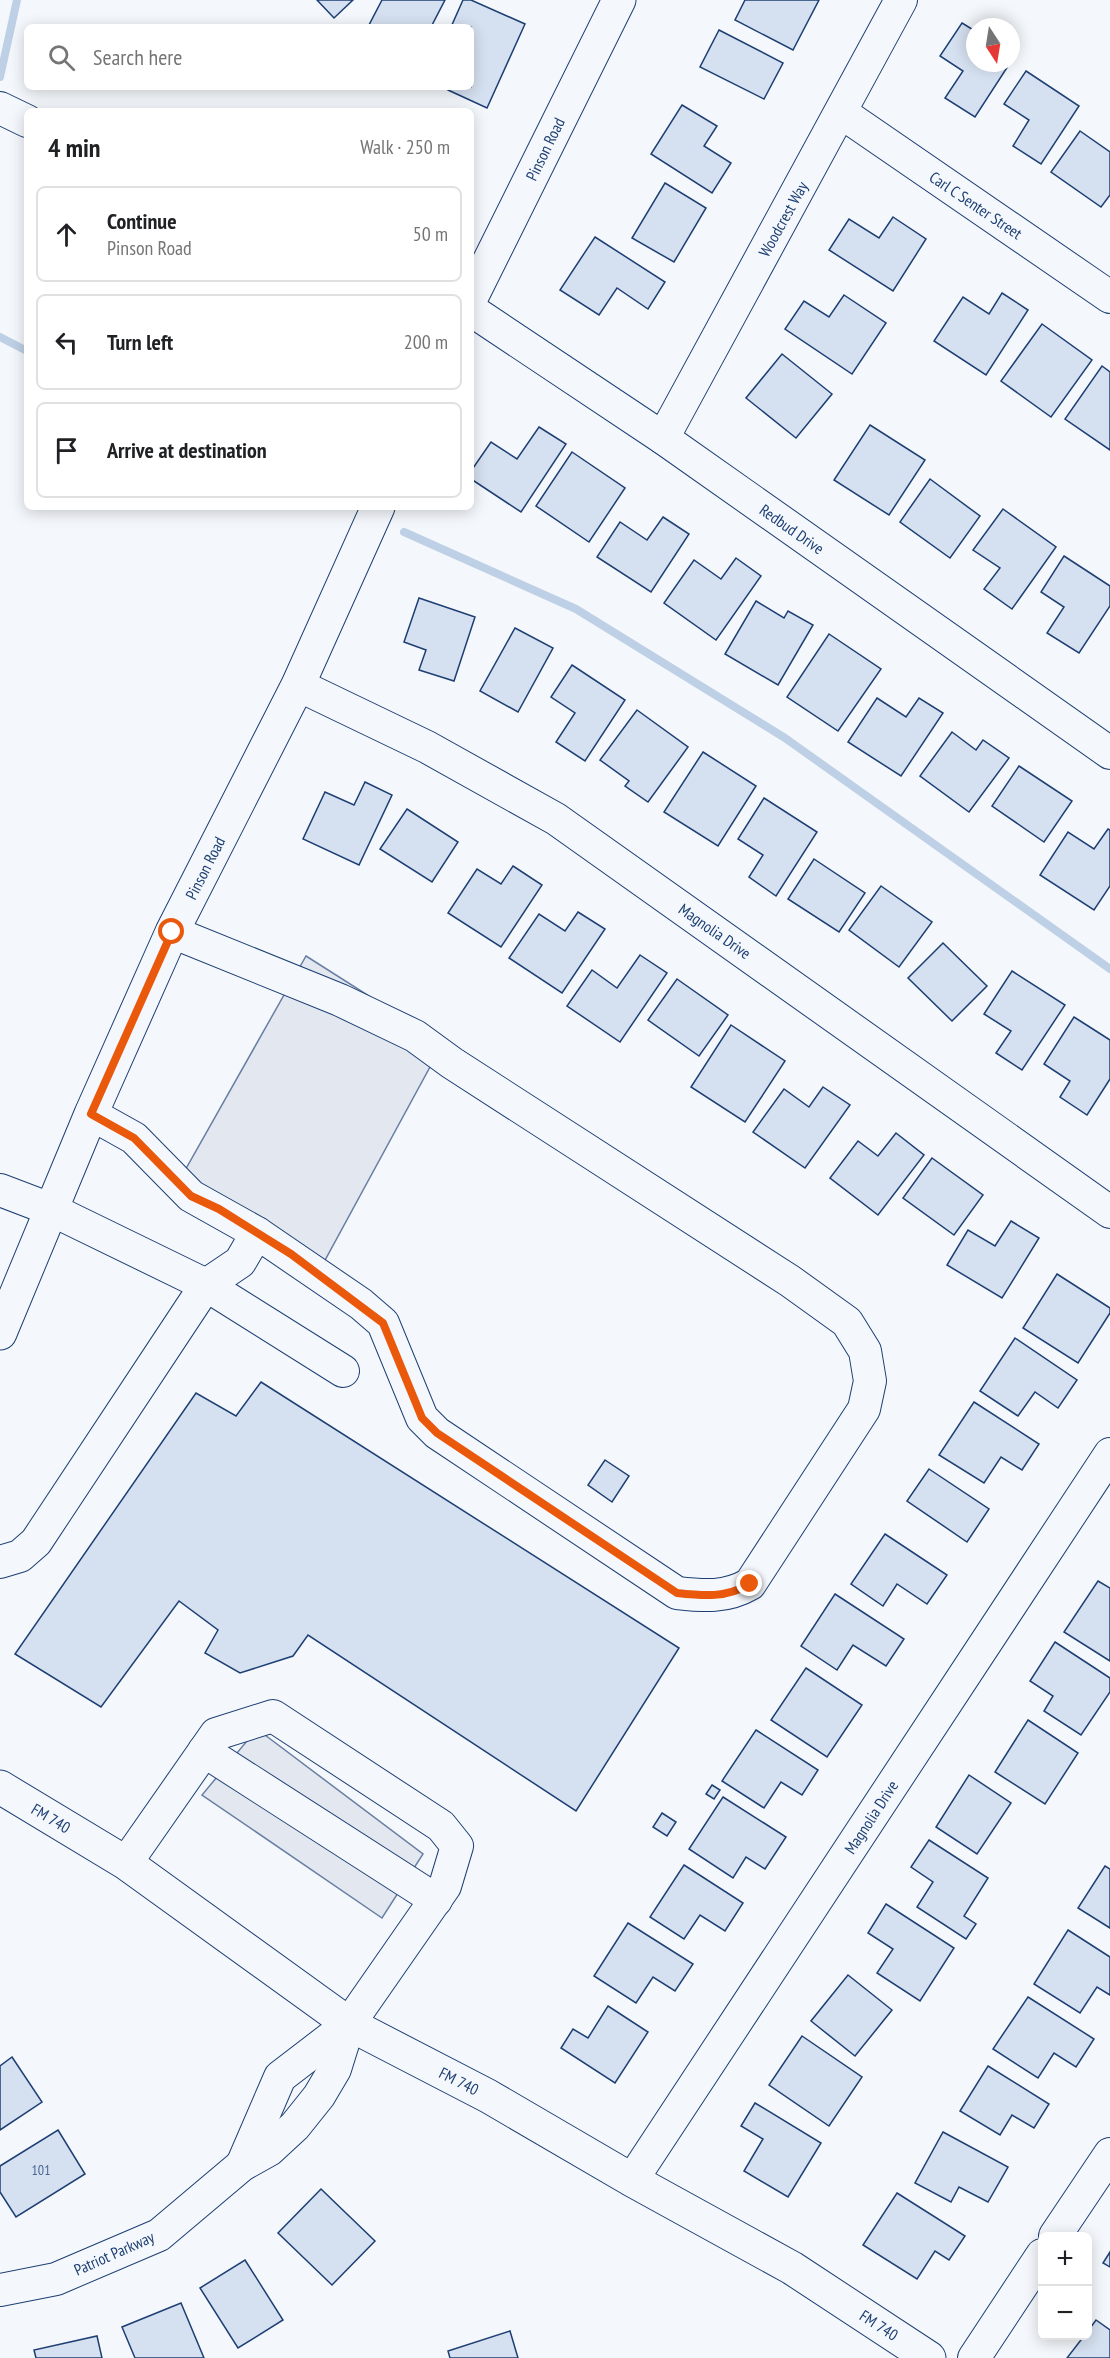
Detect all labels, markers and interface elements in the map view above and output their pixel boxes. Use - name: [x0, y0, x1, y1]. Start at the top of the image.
- north arrow: [966, 18, 1020, 72]
- search box: [24, 24, 474, 90]
- icon: search: [45, 41, 78, 74]
- text: Search here: [93, 43, 182, 71]
- street label: Pinson Road: [521, 114, 569, 184]
- text: 4 min: [48, 131, 101, 164]
- text: Walk · 250 m: [360, 134, 450, 160]
- street label: Carl C Senter Street: [926, 167, 1027, 244]
- street label: Woodcrest Way: [754, 178, 812, 260]
- text: Continue: [107, 207, 177, 235]
- icon: ahead: [50, 218, 83, 251]
- text: 50 m: [413, 221, 448, 247]
- text: Pinson Road: [107, 235, 192, 261]
- icon: left: [50, 326, 83, 359]
- text: Turn left: [107, 328, 173, 356]
- text: 200 m: [404, 329, 448, 355]
- icon: arrive: [50, 434, 83, 467]
- text: Arrive at destination: [107, 436, 267, 464]
- street label: Redbud Drive: [756, 500, 828, 558]
- street label: Pinson Road: [181, 833, 229, 903]
- street label: Magnolia Drive: [675, 899, 755, 963]
- route start: [158, 918, 184, 944]
- route end: [736, 1570, 762, 1596]
- street label: Magnolia Drive: [840, 1777, 902, 1857]
- street label: FM 740: [28, 1799, 74, 1837]
- street label: FM 740: [436, 2063, 482, 2099]
- house number: 101: [32, 2161, 50, 2179]
- street label: Patriot Parkway: [71, 2226, 157, 2280]
- map controls: [1038, 2232, 1092, 2340]
- button: +: [1038, 2232, 1092, 2286]
- button: −: [1038, 2286, 1092, 2340]
- street label: FM 740: [856, 2305, 902, 2345]

